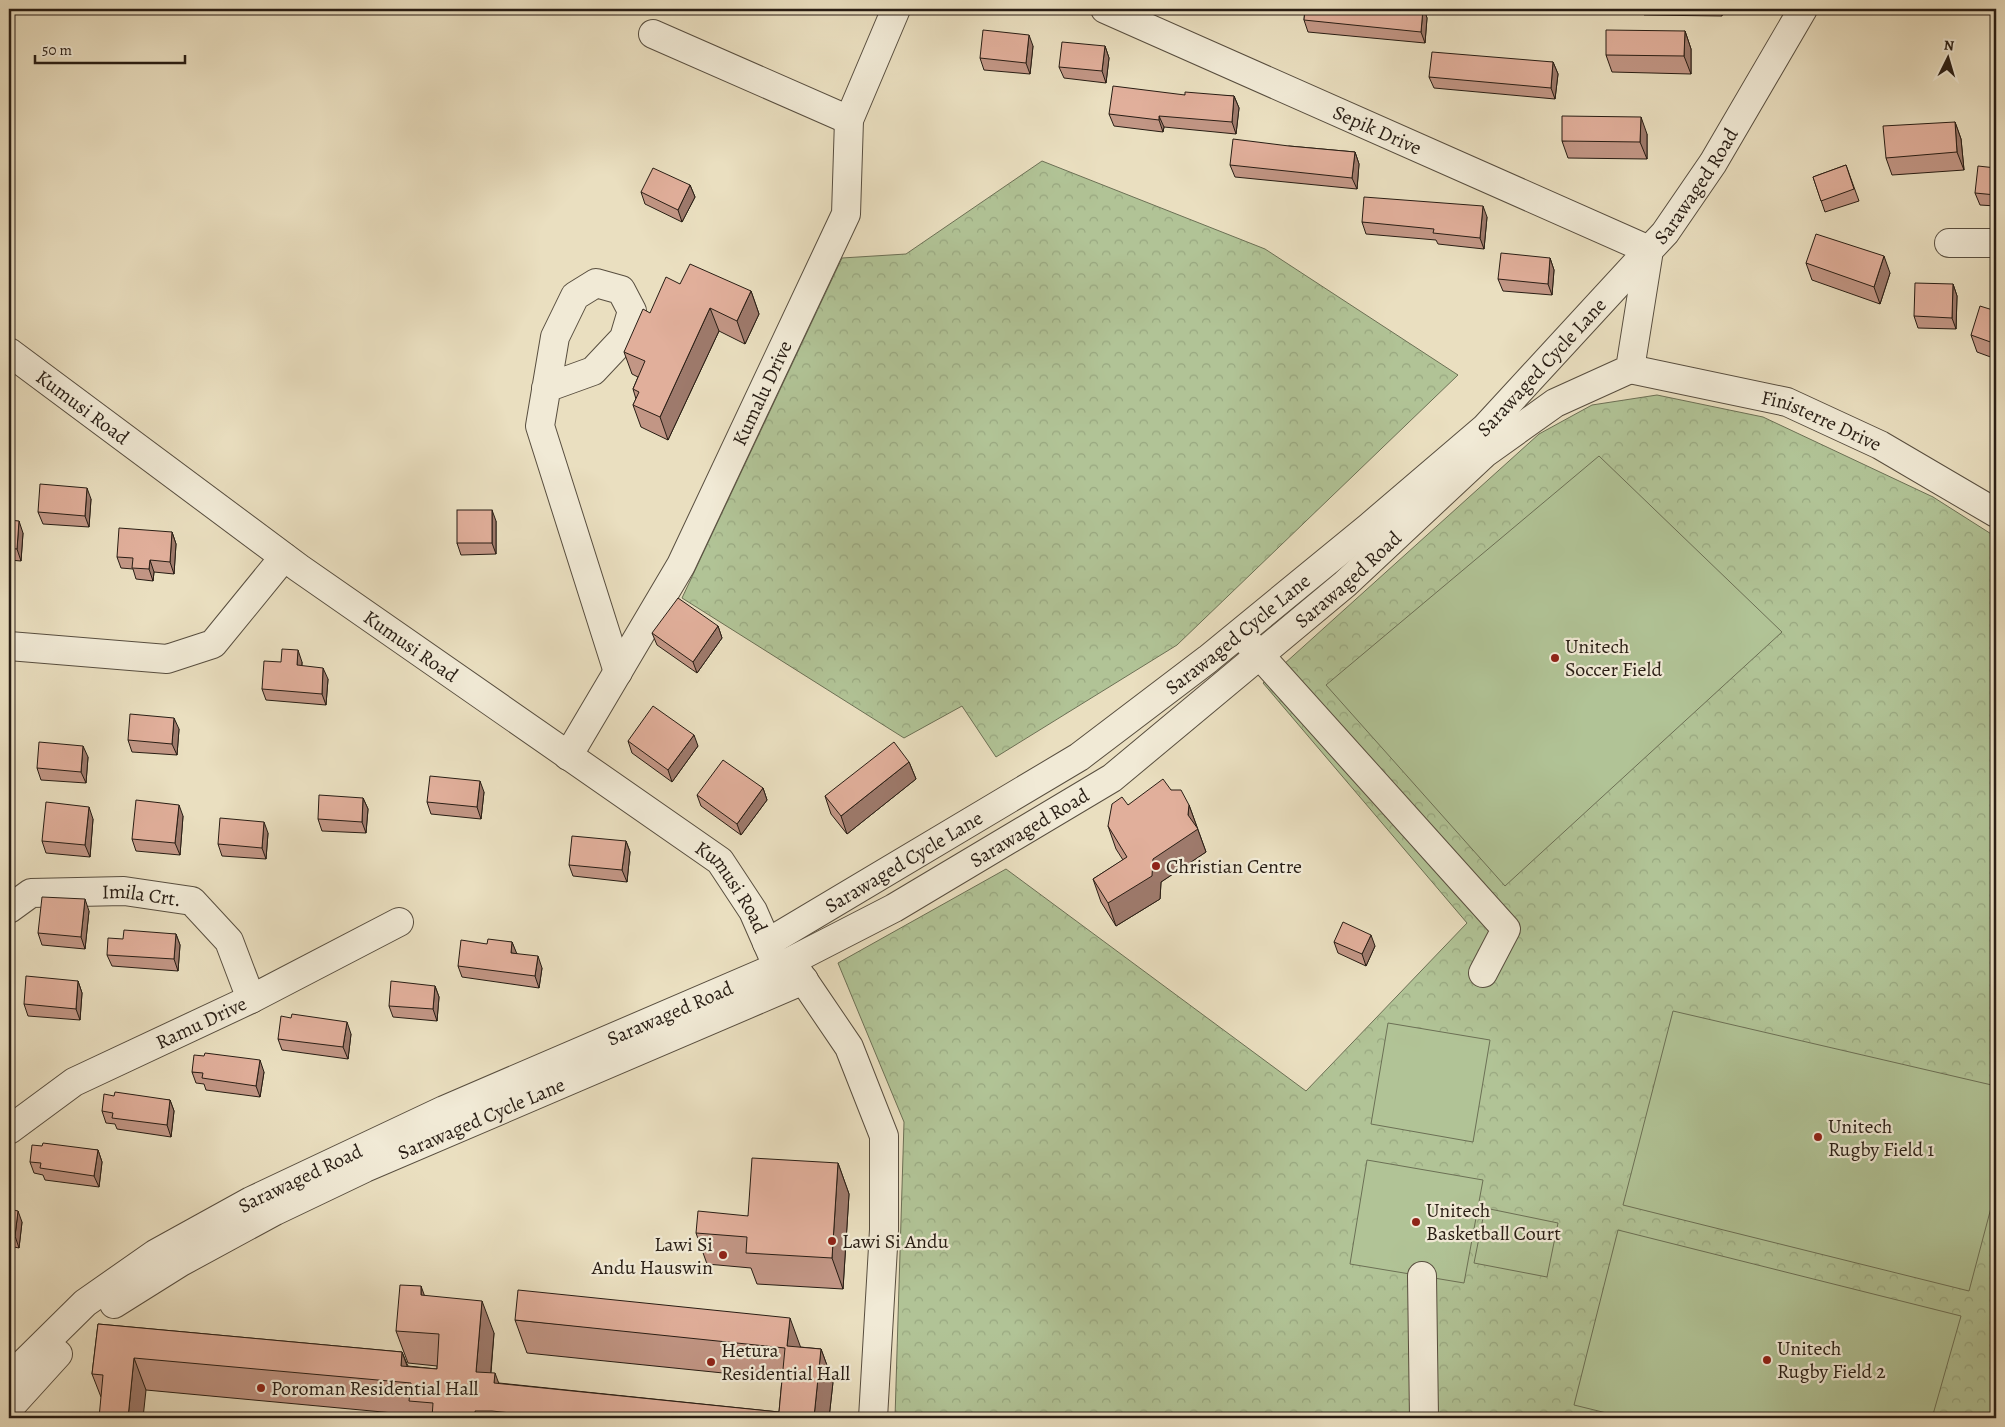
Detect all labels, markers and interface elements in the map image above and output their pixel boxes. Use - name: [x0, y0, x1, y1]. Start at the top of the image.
- scale bar: [35, 32, 185, 64]
- north arrow: [1922, 32, 1972, 82]
- text: N: [1943, 36, 1955, 55]
- text: 50 m: [42, 40, 72, 60]
- street label: Sepik Drive: [1329, 98, 1426, 161]
- street label: Sarawaged Road: [1648, 123, 1744, 250]
- street label: Sarawaged Cycle Lane: [1471, 292, 1612, 443]
- street label: Kumalu Drive: [725, 336, 798, 450]
- street label: Kumusi Road: [31, 363, 135, 451]
- street label: Finisterre Drive: [1759, 383, 1886, 457]
- street label: Sarawaged Road: [1289, 524, 1407, 634]
- street label: Sarawaged Cycle Lane: [1159, 567, 1316, 701]
- street label: Kumusi Road: [358, 603, 464, 688]
- place label: Unitech Soccer Field: [1565, 633, 1662, 683]
- marker: Unitech Soccer Field: [1549, 652, 1561, 664]
- street label: Sarawaged Road: [964, 781, 1094, 873]
- street label: Sarawaged Cycle Lane: [820, 804, 988, 919]
- street label: Kumusi Road: [690, 834, 774, 937]
- place label: Christian Centre: [1166, 853, 1302, 880]
- marker: Christian Centre: [1150, 860, 1162, 872]
- street label: Imila Crt.: [101, 877, 183, 913]
- street label: Sarawaged Road: [603, 974, 737, 1052]
- street label: Ramu Drive: [151, 990, 251, 1055]
- street label: Sarawaged Cycle Lane: [393, 1071, 569, 1166]
- place label: Unitech Rugby Field 1: [1828, 1113, 1934, 1163]
- marker: Unitech Rugby Field 1: [1812, 1131, 1824, 1143]
- street label: Sarawaged Road: [233, 1137, 367, 1219]
- place label: Unitech Basketball Court: [1426, 1197, 1561, 1247]
- marker: Unitech Basketball Court: [1410, 1216, 1422, 1228]
- place label: Lawi Si Andu: [842, 1228, 949, 1255]
- place label: Lawi Si Andu Hauswin: [591, 1231, 713, 1281]
- marker: Lawi Si Andu: [826, 1235, 838, 1247]
- marker: Lawi Si Andu Hauswin: [717, 1249, 729, 1261]
- place label: Unitech Rugby Field 2: [1777, 1335, 1886, 1385]
- place label: Hetura Residential Hall: [721, 1337, 850, 1387]
- marker: Unitech Rugby Field 2: [1761, 1354, 1773, 1366]
- marker: Hetura Residential Hall: [705, 1356, 717, 1368]
- place label: Poroman Residential Hall: [271, 1375, 479, 1402]
- marker: Poroman Residential Hall: [255, 1382, 267, 1394]

